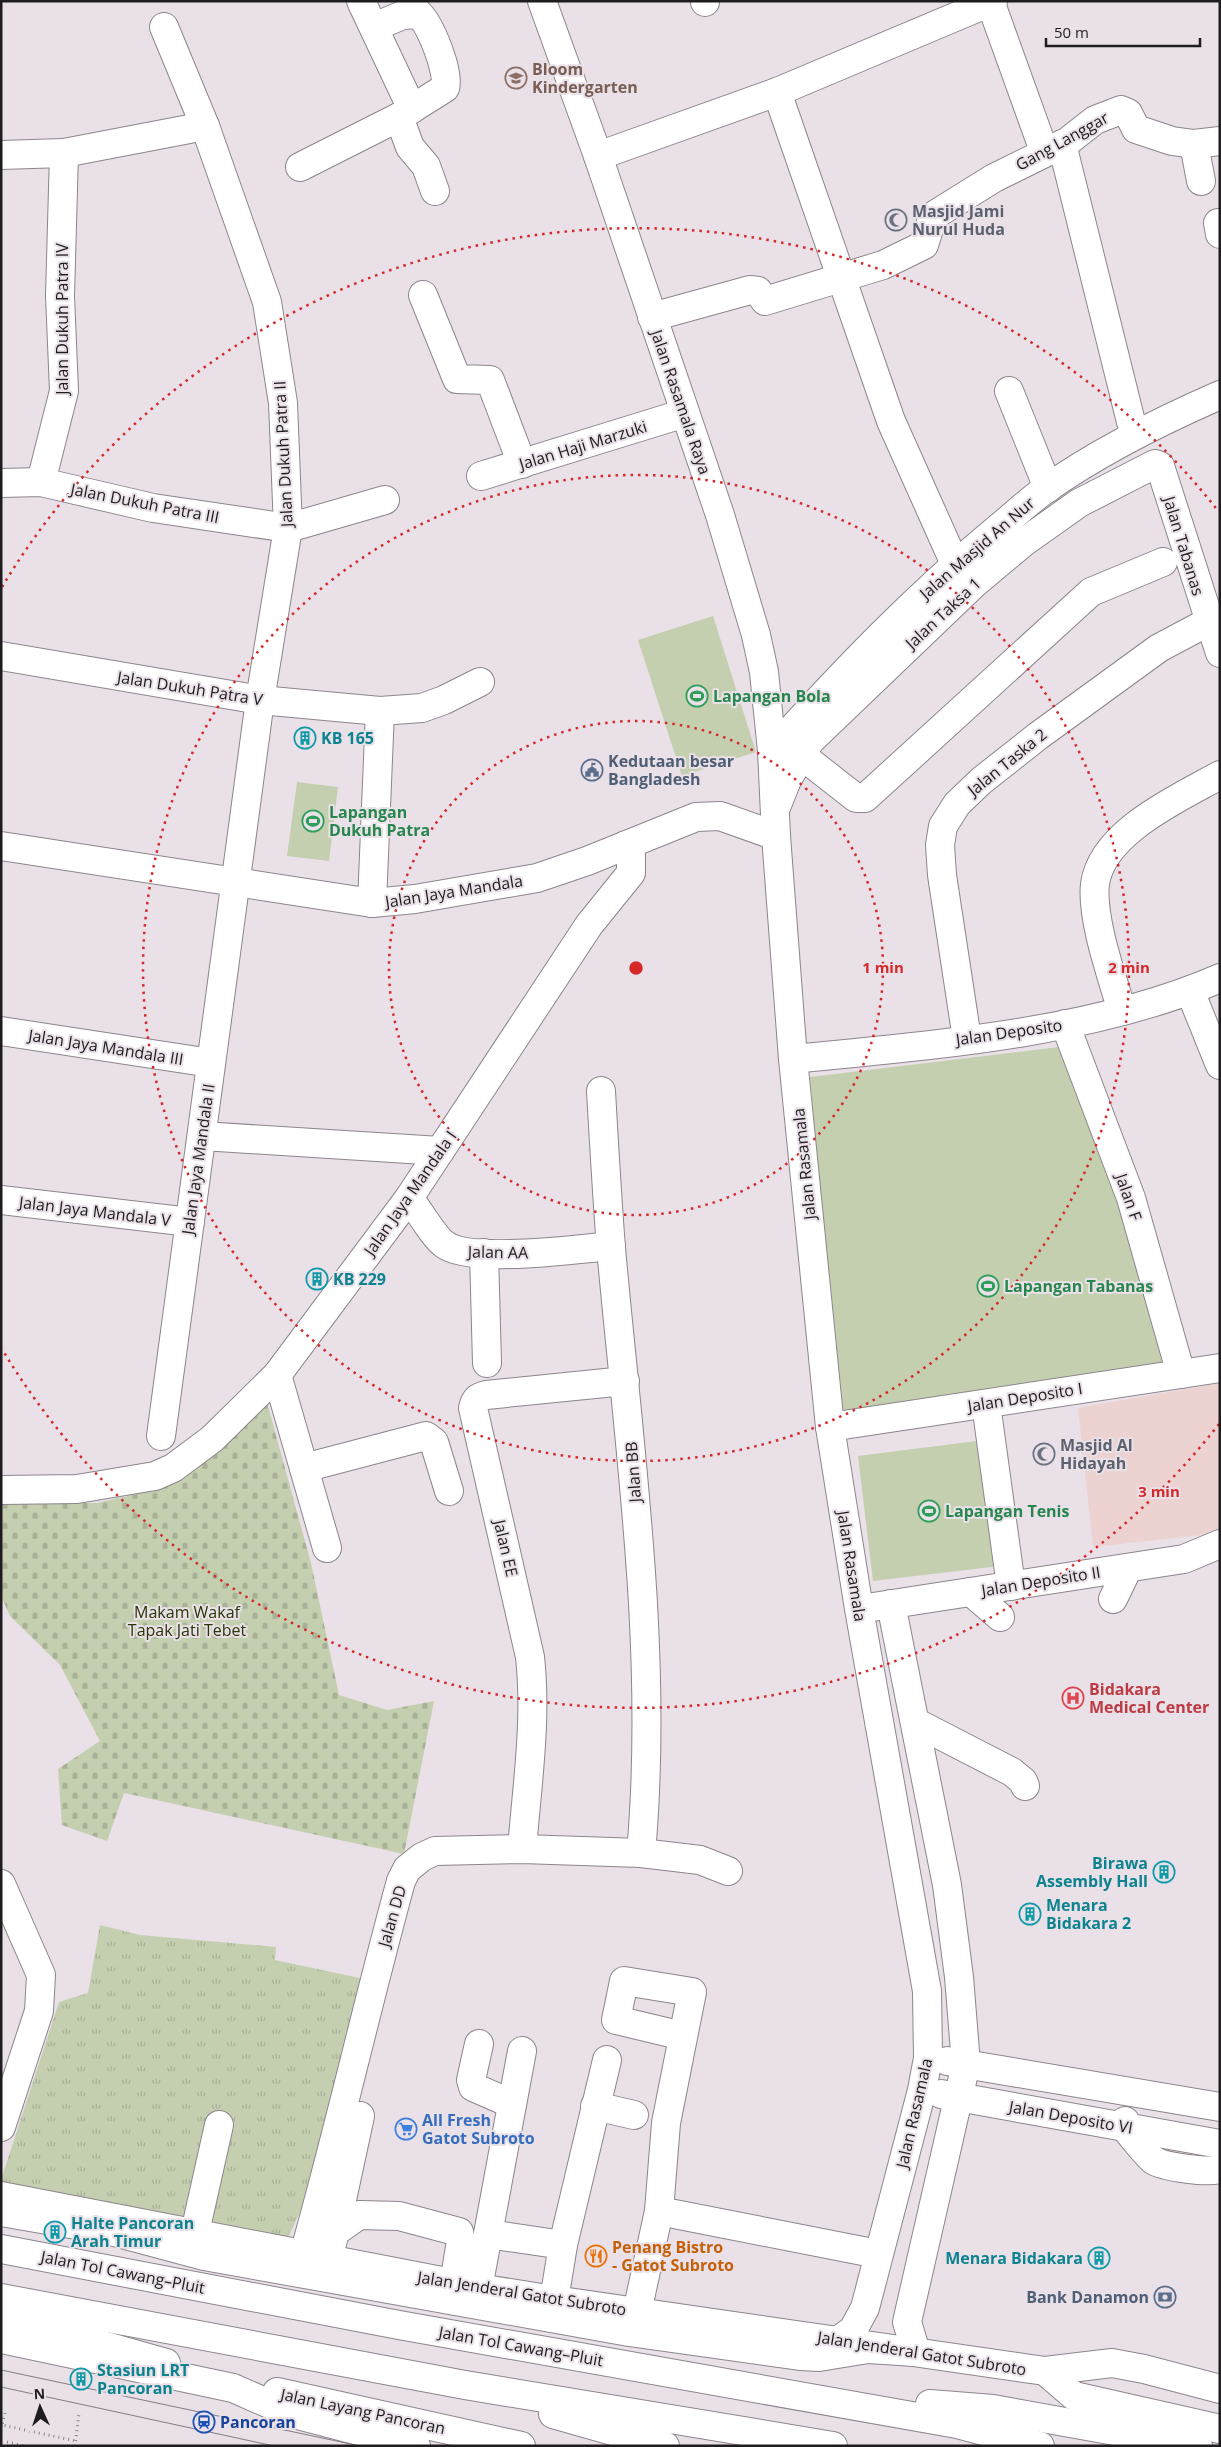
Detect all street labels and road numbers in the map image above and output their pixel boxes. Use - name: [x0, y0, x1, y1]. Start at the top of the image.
- street label: Gang Langgar: [1012, 106, 1113, 176]
- street label: Jalan Dukuh Patra IV: [51, 243, 73, 397]
- street label: Jalan Rasamala Raya: [645, 325, 716, 477]
- street label: Jalan Dukuh Patra II: [268, 380, 298, 530]
- street label: Jalan Haji Marzuki: [514, 415, 650, 475]
- street label: Jalan Dukuh Patra III: [67, 477, 221, 528]
- street label: Jalan Masjid An Nur: [913, 492, 1039, 605]
- street label: Jalan Tabanas: [1158, 492, 1210, 598]
- street label: Jalan Taksa 1: [899, 572, 986, 655]
- street label: Jalan Dukuh Patra V: [114, 665, 265, 710]
- street label: Jalan Taska 2: [961, 723, 1051, 802]
- street label: Jalan Jaya Mandala: [382, 869, 524, 913]
- street label: Jalan Deposito: [952, 1014, 1064, 1051]
- street label: Jalan Jaya Mandala III: [25, 1024, 185, 1070]
- street label: Jalan Jaya Mandala II: [176, 1082, 219, 1238]
- street label: Jalan Rasamala: [787, 1107, 821, 1223]
- street label: Jalan Jaya Mandala I: [357, 1126, 461, 1261]
- street label: Jalan F: [1110, 1169, 1147, 1223]
- street label: Jalan Jaya Mandala V: [16, 1191, 173, 1231]
- street label: Jalan AA: [466, 1240, 529, 1264]
- street label: Jalan Deposito I: [964, 1377, 1084, 1417]
- street label: Jalan BB: [620, 1441, 646, 1505]
- street label: Jalan Rasamala: [832, 1507, 872, 1623]
- street label: Jalan EE: [488, 1515, 523, 1579]
- street label: Jalan Deposito II: [978, 1561, 1102, 1602]
- street label: Jalan DD: [372, 1883, 411, 1951]
- street label: Jalan Rasamala: [890, 2056, 937, 2172]
- street label: Jalan Deposito VI: [1005, 2095, 1135, 2139]
- street label: Jalan Tol Cawang–Pluit: [37, 2245, 207, 2299]
- street label: Jalan Jenderal Gatot Subroto: [414, 2265, 628, 2320]
- street label: Jalan Tol Cawang–Pluit: [435, 2320, 605, 2371]
- street label: Jalan Jenderal Gatot Subroto: [814, 2325, 1028, 2380]
- street label: Jalan Layang Pancoran: [277, 2382, 447, 2439]

